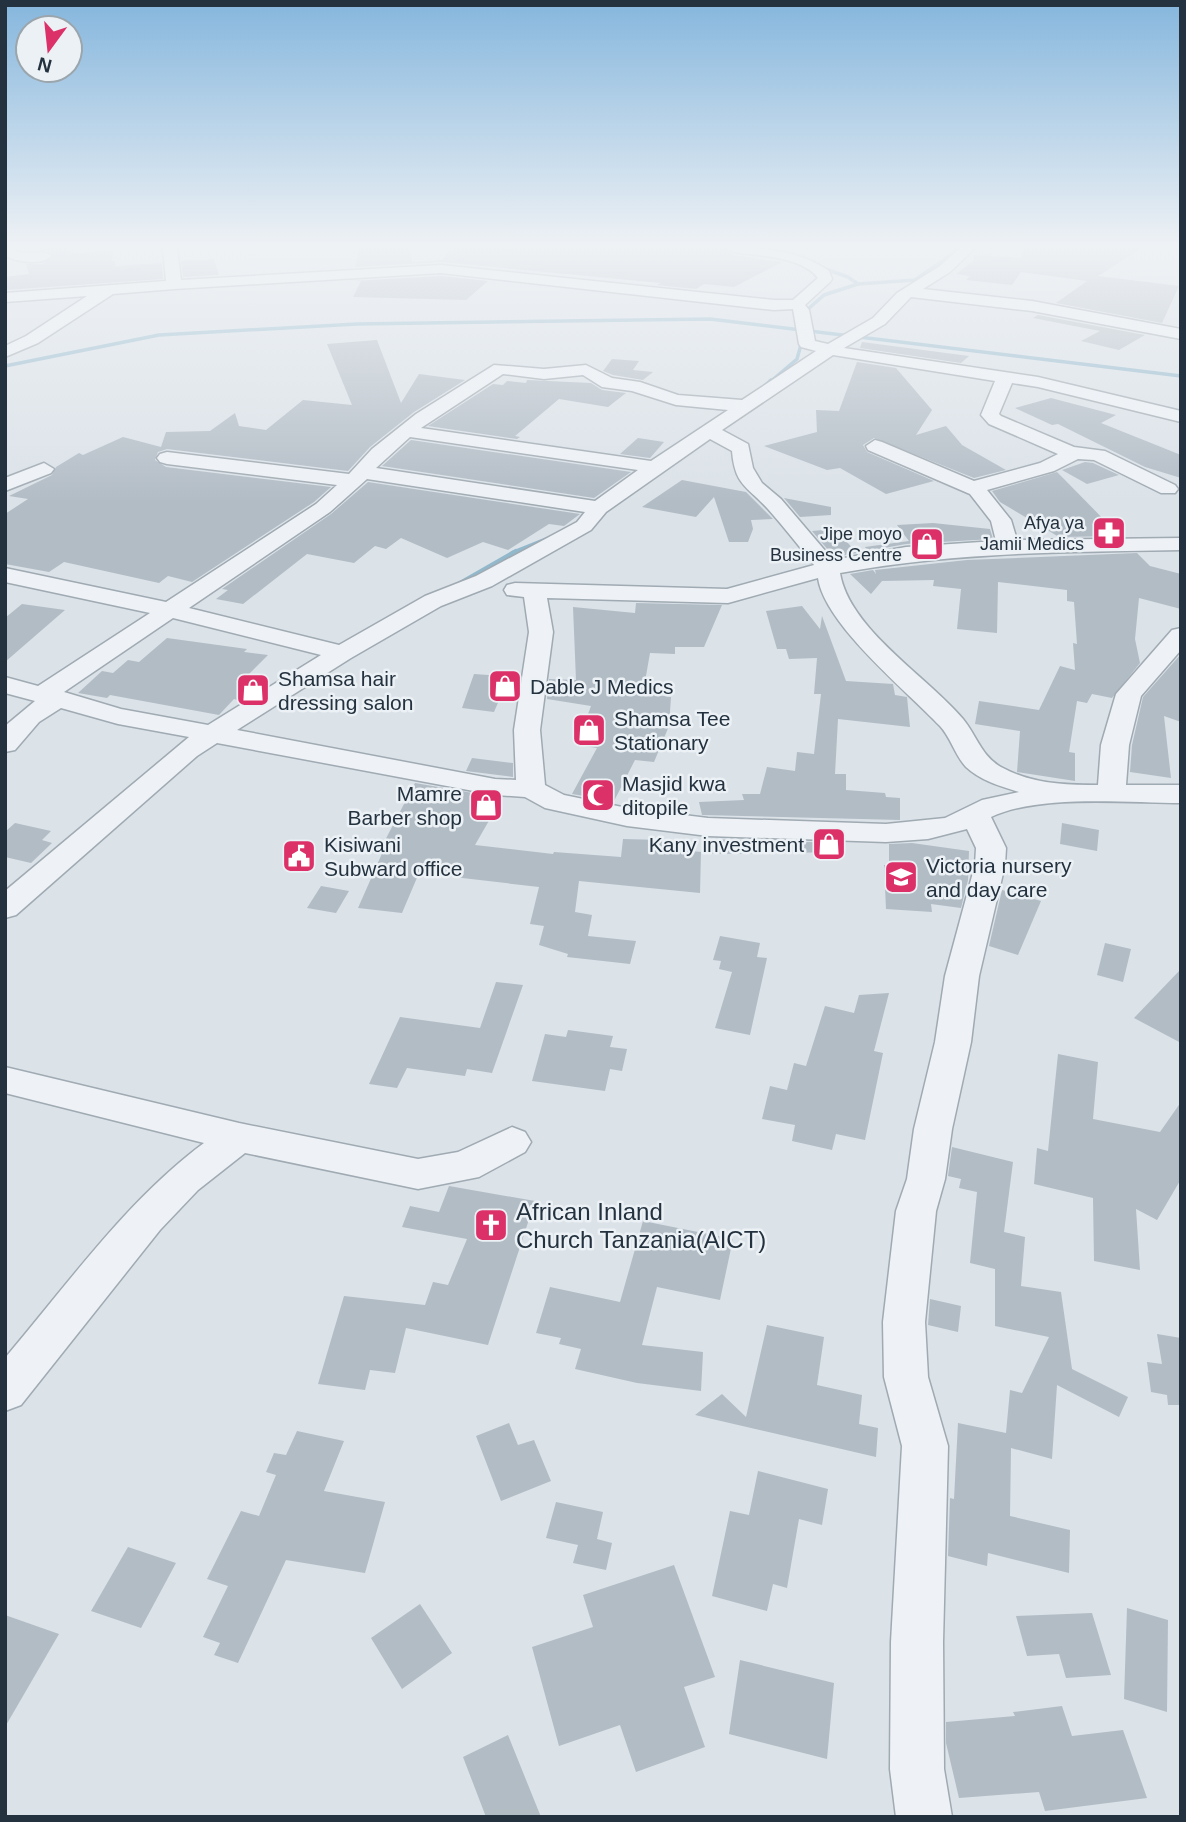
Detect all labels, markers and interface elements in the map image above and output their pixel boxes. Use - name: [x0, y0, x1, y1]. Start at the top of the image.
- north arrow: [14, 14, 84, 84]
- text: N: [35, 53, 54, 77]
- place label: Afya ya Jamii Medics: [980, 513, 1085, 554]
- pharmacy icon: Afya ya Jamii Medics: [1090, 514, 1128, 552]
- place label: Jipe moyo Business Centre: [770, 524, 902, 565]
- shop icon: Jipe moyo Business Centre: [908, 525, 946, 563]
- place label: Shamsa hair dressing salon: [278, 667, 413, 714]
- shop icon: Dable J Medics: [486, 667, 524, 705]
- shop icon: Shamsa hair dressing salon: [234, 671, 272, 709]
- place label: Dable J Medics: [530, 675, 674, 698]
- place label: Shamsa Tee Stationary: [614, 707, 730, 754]
- shop icon: Shamsa Tee Stationary: [570, 711, 608, 749]
- place label: Masjid kwa ditopile: [622, 772, 726, 819]
- mosque icon: Masjid kwa ditopile: [579, 776, 617, 814]
- place label: Mamre Barber shop: [348, 782, 462, 829]
- shop icon: Mamre Barber shop: [467, 786, 505, 824]
- shop icon: Kany investment: [810, 825, 848, 863]
- place label: Kisiwani Subward office: [324, 833, 463, 880]
- place label: Kany investment: [649, 833, 804, 856]
- public building icon: Kisiwani Subward office: [280, 837, 318, 875]
- place label: Victoria nursery and day care: [926, 854, 1072, 901]
- school or university icon: Victoria nursery and day care: [882, 858, 920, 896]
- place label: African Inland Church Tanzania(AICT): [516, 1198, 766, 1253]
- church icon: African Inland Church Tanzania(AICT): [472, 1206, 510, 1244]

